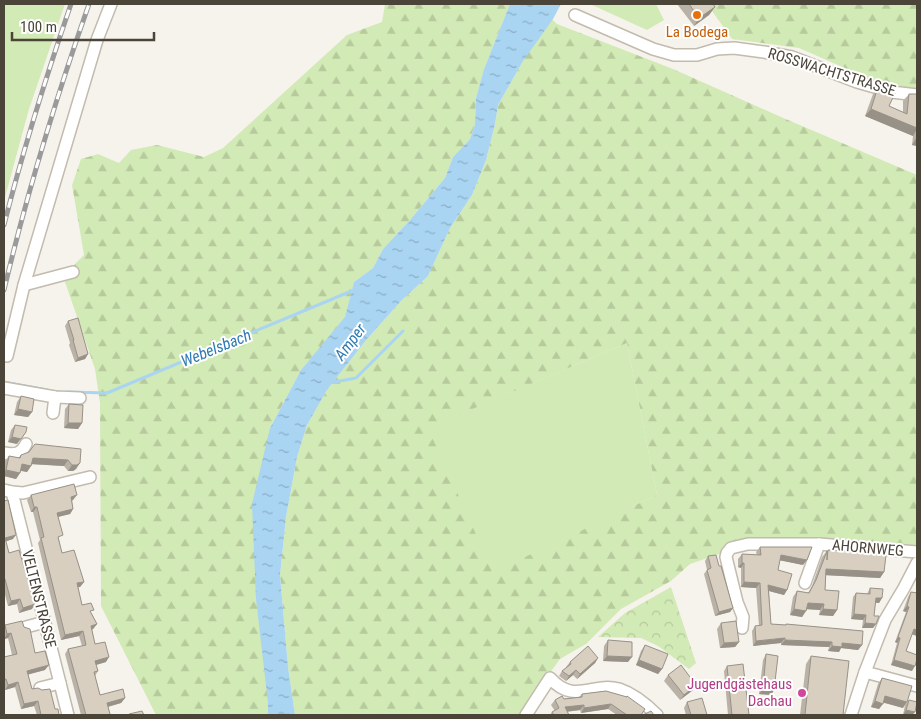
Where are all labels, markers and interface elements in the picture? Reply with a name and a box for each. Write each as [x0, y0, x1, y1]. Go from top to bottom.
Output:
marker: La Bodega [691, 9, 703, 21]
scale bar [12, 10, 155, 42]
text: 100 m [20, 18, 57, 36]
place label: La Bodega [666, 23, 728, 41]
street label: ROSSWACHTSTRASSE [766, 44, 898, 100]
water label: Amper [330, 319, 370, 365]
water label: Webelsbach [178, 325, 254, 371]
street label: AHORNWEG [831, 536, 905, 560]
street label: VELTENSTRASSE [18, 548, 60, 650]
place label: Jugendgästehaus Dachau [687, 675, 792, 710]
marker: Jugendgästehaus Dachau [796, 687, 808, 699]

